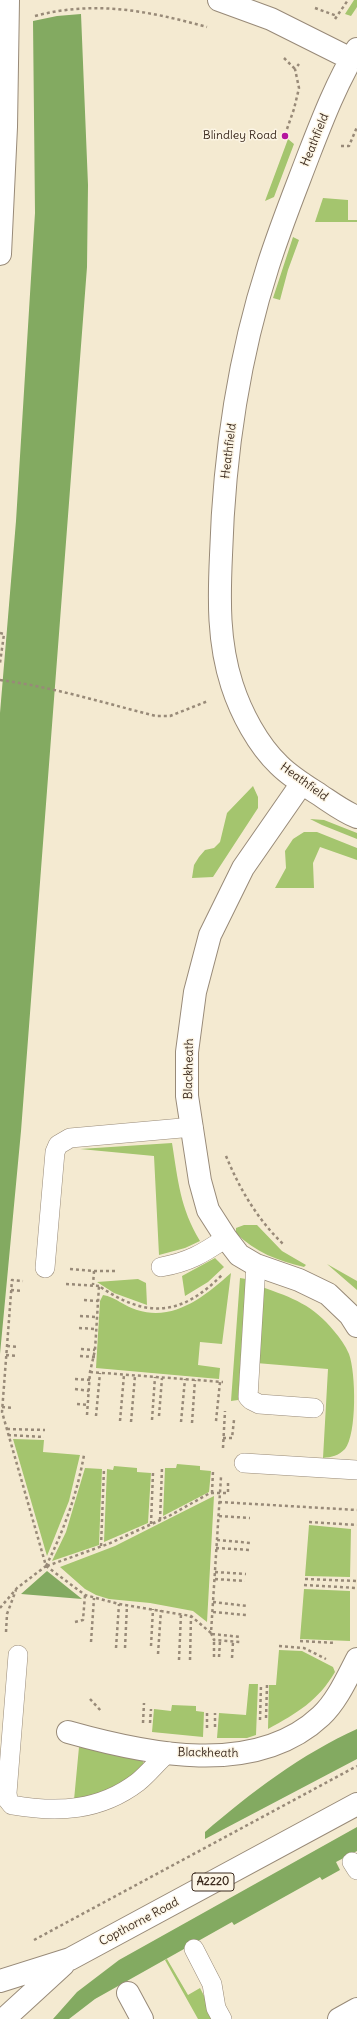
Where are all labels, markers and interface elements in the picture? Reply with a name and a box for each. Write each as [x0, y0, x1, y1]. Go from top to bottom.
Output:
street label: Heathfield [298, 112, 332, 168]
place label: Blindley Road [203, 129, 277, 143]
marker: Blindley Road [280, 131, 290, 141]
street label: Heathfield [218, 423, 240, 479]
street label: Heathfield [277, 760, 331, 804]
street label: Blackheath [181, 1038, 197, 1100]
street label: Blackheath [177, 1745, 239, 1761]
road number: A2220 [192, 1873, 234, 1891]
street label: Copthorne Road [97, 1895, 181, 1949]

